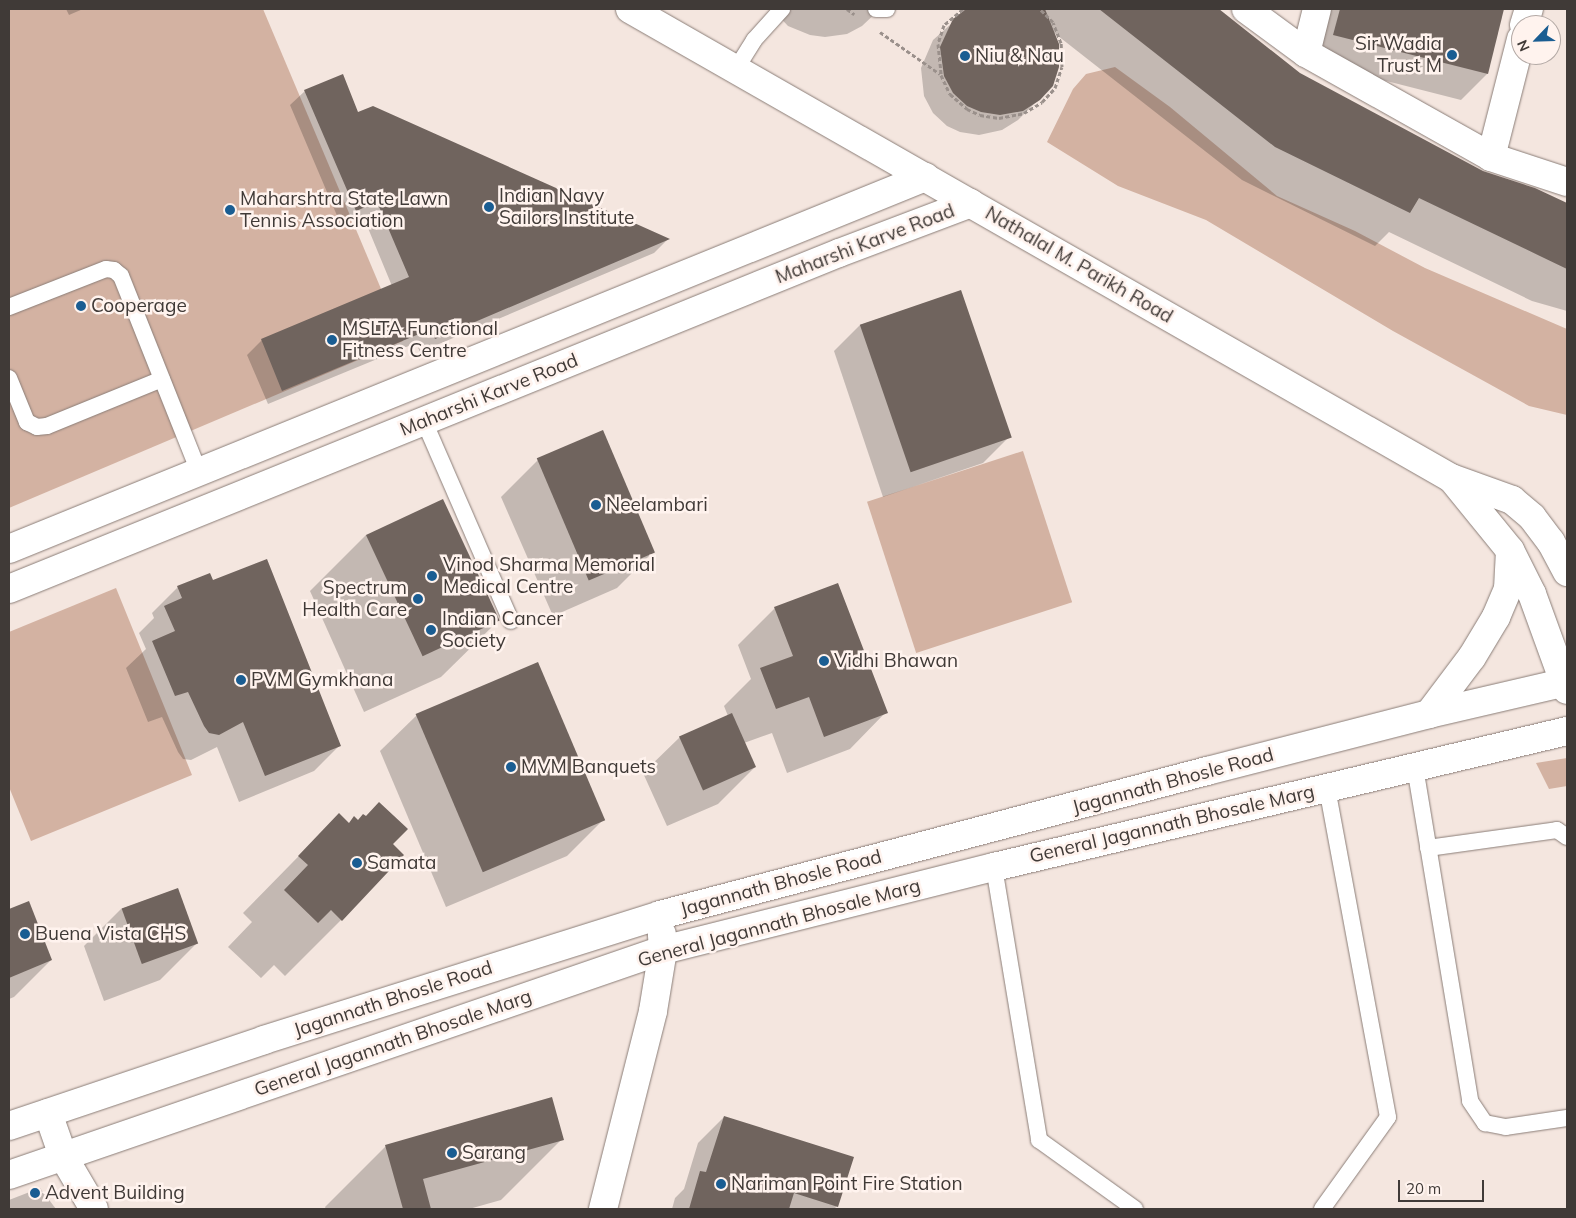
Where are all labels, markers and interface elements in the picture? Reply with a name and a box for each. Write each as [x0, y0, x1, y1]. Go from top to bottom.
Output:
north arrow [1511, 15, 1561, 65]
place label: Sir Wadia Trust M [1355, 33, 1442, 77]
text: N [1513, 37, 1534, 54]
place label: Niu & Nau [975, 45, 1064, 67]
marker: Sir Wadia Trust M [1446, 49, 1458, 61]
marker: Niu & Nau [959, 50, 971, 62]
place label: Indian Navy Sailors Institute [499, 185, 634, 229]
place label: Maharshtra State Lawn Tennis Association [240, 188, 448, 232]
street label: Maharshi Karve Road [772, 199, 958, 289]
marker: Indian Navy Sailors Institute [483, 201, 495, 213]
street label: Nathalal M. Parikh Road [981, 202, 1177, 328]
marker: Maharshtra State Lawn Tennis Association [224, 204, 236, 216]
place label: Cooperage [91, 295, 187, 317]
marker: Cooperage [75, 300, 87, 312]
place label: MSLTA Functional Fitness Centre [342, 318, 498, 362]
marker: MSLTA Functional Fitness Centre [326, 334, 338, 346]
street label: Maharshi Karve Road [397, 349, 581, 441]
place label: Neelambari [606, 494, 708, 516]
marker: Neelambari [590, 499, 602, 511]
place label: Vinod Sharma Memorial Medical Centre [443, 554, 655, 598]
marker: Vinod Sharma Memorial Medical Centre [425, 569, 439, 583]
place label: Spectrum Health Care [302, 577, 407, 621]
marker: Spectrum Health Care [411, 592, 425, 606]
place label: Indian Cancer Society [442, 608, 563, 652]
marker: Indian Cancer Society [424, 623, 438, 637]
place label: Vidhi Bhawan [834, 650, 958, 672]
marker: Vidhi Bhawan [818, 655, 830, 667]
place label: PVM Gymkhana [251, 669, 393, 691]
marker: PVM Gymkhana [235, 674, 247, 686]
street label: Jagannath Bhosle Road [1070, 743, 1276, 819]
place label: MVM Banquets [521, 756, 656, 778]
marker: MVM Banquets [505, 761, 517, 773]
street label: General Jagannath Bhosale Marg [1027, 780, 1317, 868]
street label: Jagannath Bhosle Road [678, 845, 884, 921]
place label: Samata [367, 852, 436, 874]
marker: Samata [351, 857, 363, 869]
street label: General Jagannath Bhosale Marg [635, 874, 923, 972]
place label: Buena Vista CHS [35, 923, 186, 945]
marker: Buena Vista CHS [19, 928, 31, 940]
street label: Jagannath Bhosle Road [291, 956, 495, 1042]
street label: General Jagannath Bhosale Marg [251, 985, 535, 1101]
place label: Sarang [462, 1142, 526, 1164]
marker: Sarang [446, 1147, 458, 1159]
scale bar [1401, 1170, 1487, 1202]
place label: Nariman Point Fire Station [731, 1173, 963, 1195]
marker: Nariman Point Fire Station [715, 1178, 727, 1190]
text: 20 m [1406, 1179, 1441, 1198]
place label: Advent Building [45, 1182, 185, 1204]
marker: Advent Building [29, 1187, 41, 1199]

